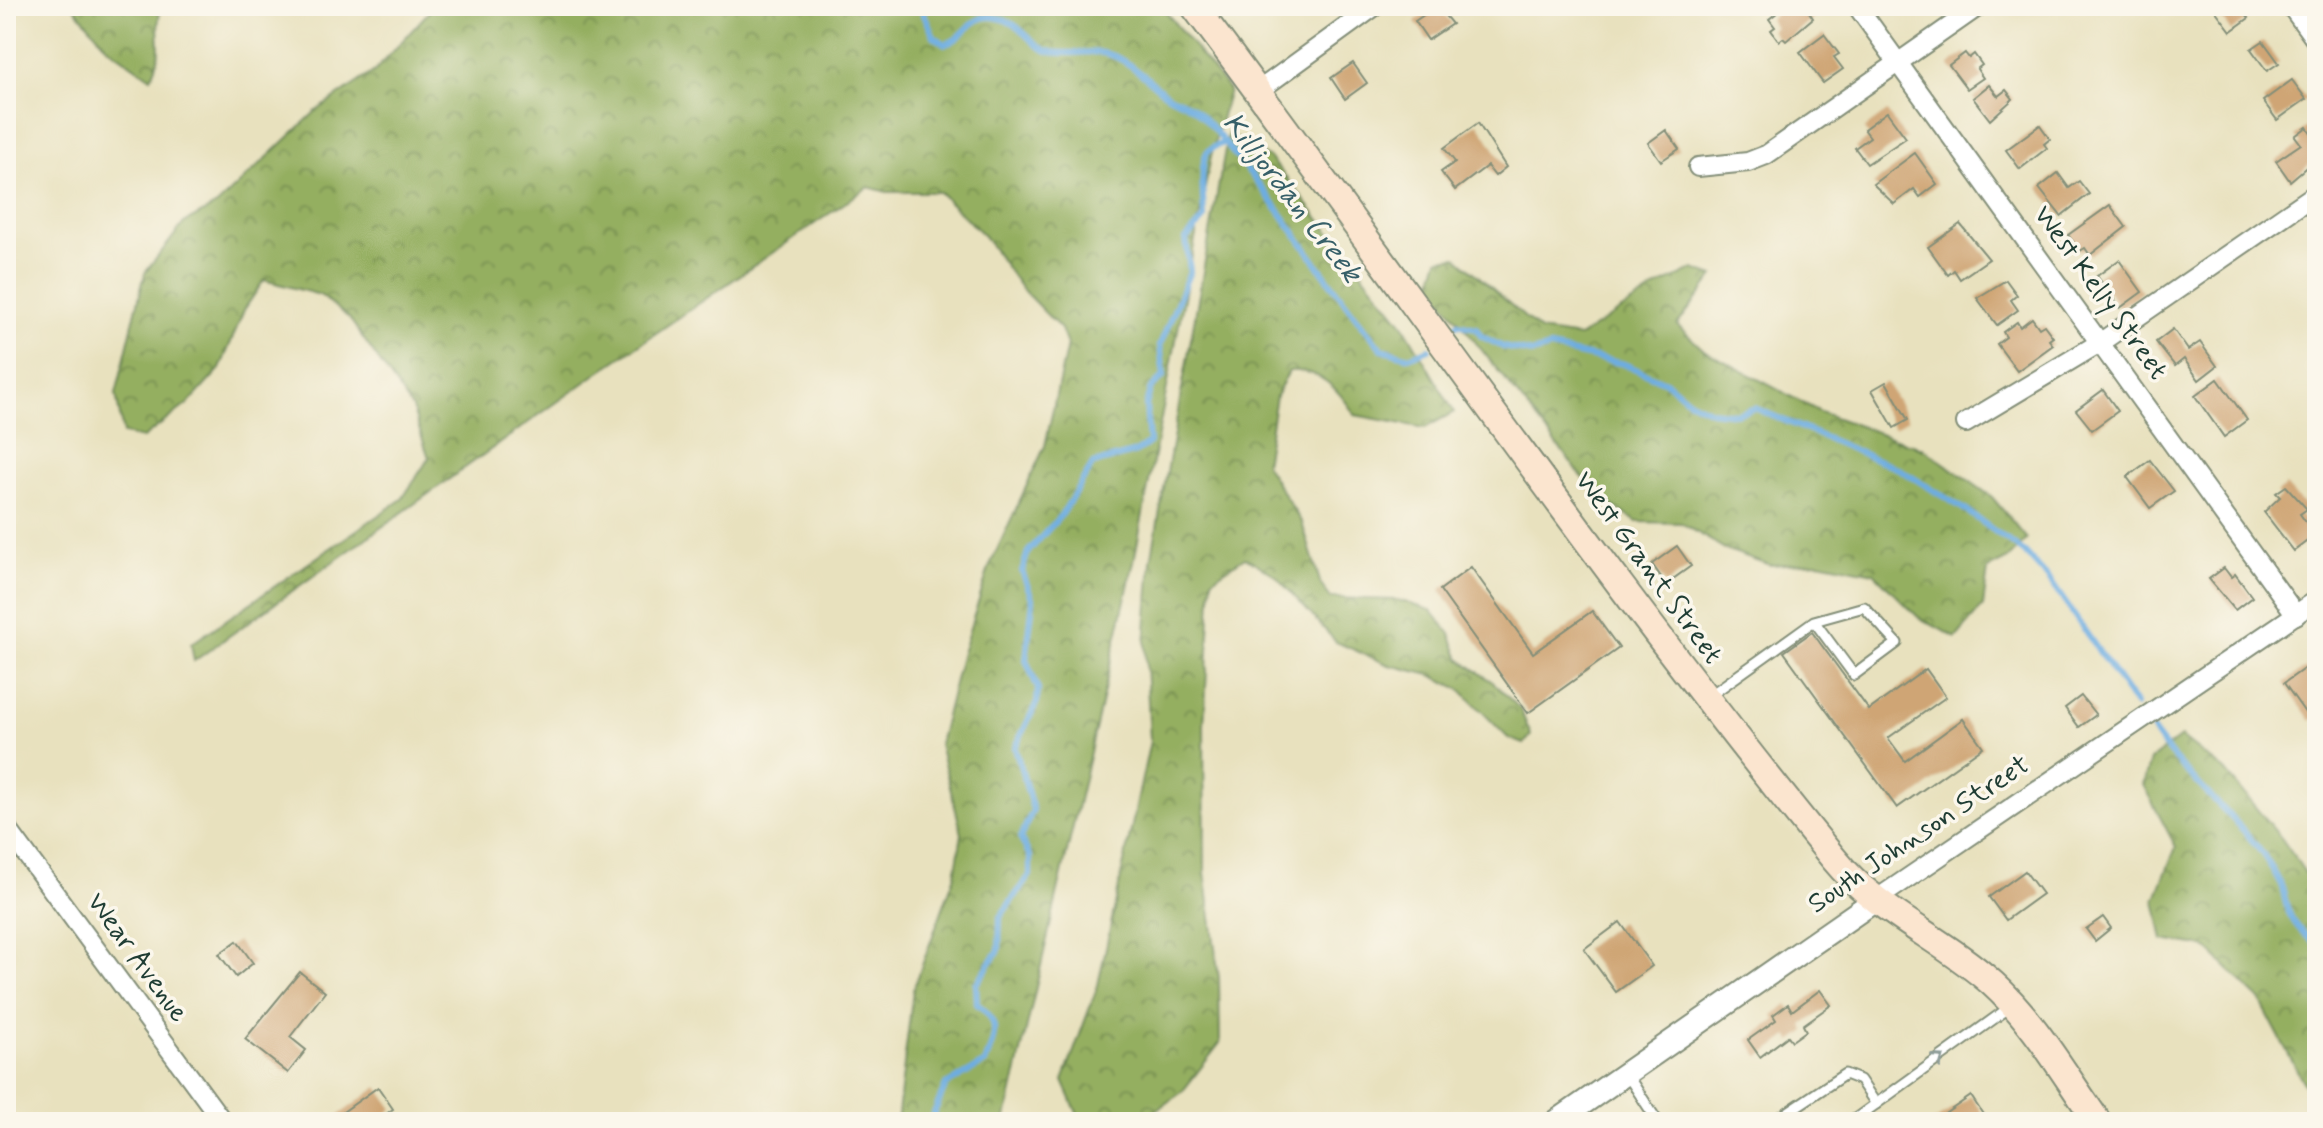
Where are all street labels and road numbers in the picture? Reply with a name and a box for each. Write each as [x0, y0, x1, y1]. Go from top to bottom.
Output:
street label: West Kelly Street [2024, 198, 2176, 388]
street label: West Grant Street [1565, 464, 1731, 672]
street label: South Johnson Street [1801, 747, 2037, 923]
street label: Wear Avenue [77, 886, 197, 1030]

